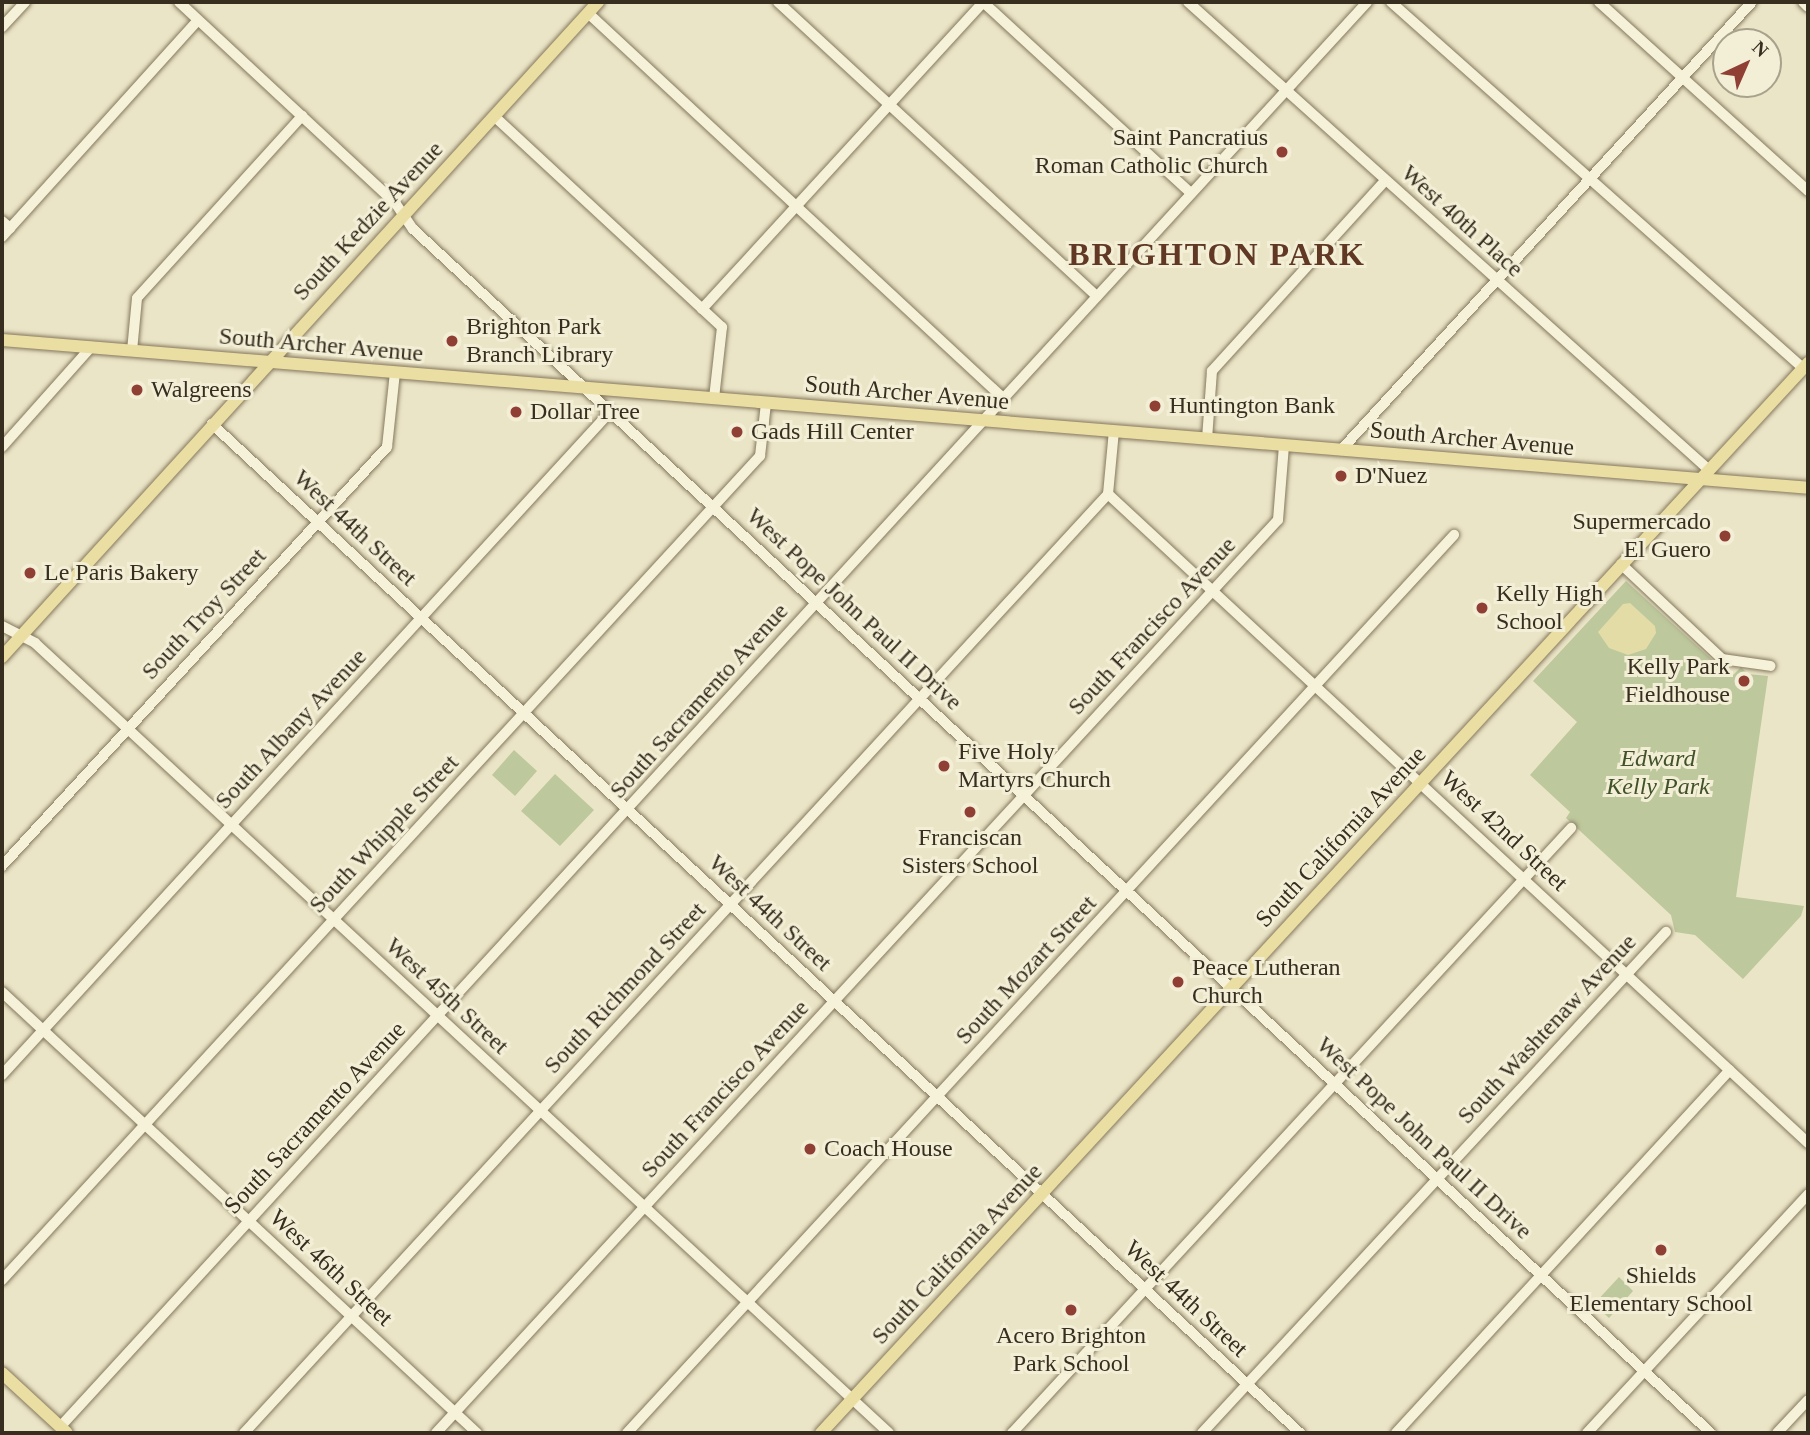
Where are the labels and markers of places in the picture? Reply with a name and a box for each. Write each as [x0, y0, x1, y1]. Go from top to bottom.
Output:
place label: Saint Pancratius Roman Catholic Church [1035, 124, 1268, 180]
marker: Saint Pancratius Roman Catholic Church [1274, 144, 1290, 160]
place label: Brighton Park Branch Library [466, 313, 613, 369]
marker: Brighton Park Branch Library [444, 333, 460, 349]
place label: Walgreens [151, 376, 252, 404]
marker: Walgreens [129, 382, 145, 398]
place label: Huntington Bank [1169, 392, 1335, 420]
place label: Dollar Tree [530, 398, 640, 426]
marker: Huntington Bank [1147, 398, 1163, 414]
marker: Dollar Tree [508, 404, 524, 420]
place label: Gads Hill Center [751, 418, 914, 446]
marker: Gads Hill Center [729, 424, 745, 440]
place label: D'Nuez [1355, 462, 1427, 490]
marker: D'Nuez [1333, 468, 1349, 484]
place label: Supermercado El Guero [1572, 508, 1711, 564]
marker: Supermercado El Guero [1717, 528, 1733, 544]
place label: Le Paris Bakery [44, 559, 199, 587]
marker: Le Paris Bakery [22, 565, 38, 581]
place label: Kelly High School [1496, 580, 1603, 636]
marker: Kelly High School [1474, 600, 1490, 616]
place label: Kelly Park Fieldhouse [1625, 653, 1730, 709]
marker: Kelly Park Fieldhouse [1736, 673, 1752, 689]
place label: Five Holy Martyrs Church [958, 738, 1111, 794]
marker: Five Holy Martyrs Church [936, 758, 952, 774]
marker: Franciscan Sisters School [962, 804, 978, 820]
place label: Franciscan Sisters School [902, 824, 1038, 880]
place label: Peace Lutheran Church [1192, 954, 1341, 1010]
marker: Peace Lutheran Church [1170, 974, 1186, 990]
place label: Coach House [824, 1135, 953, 1163]
marker: Coach House [802, 1141, 818, 1157]
marker: Shields Elementary School [1653, 1242, 1669, 1258]
place label: Shields Elementary School [1569, 1262, 1753, 1318]
marker: Acero Brighton Park School [1063, 1302, 1079, 1318]
place label: Acero Brighton Park School [996, 1322, 1146, 1378]

